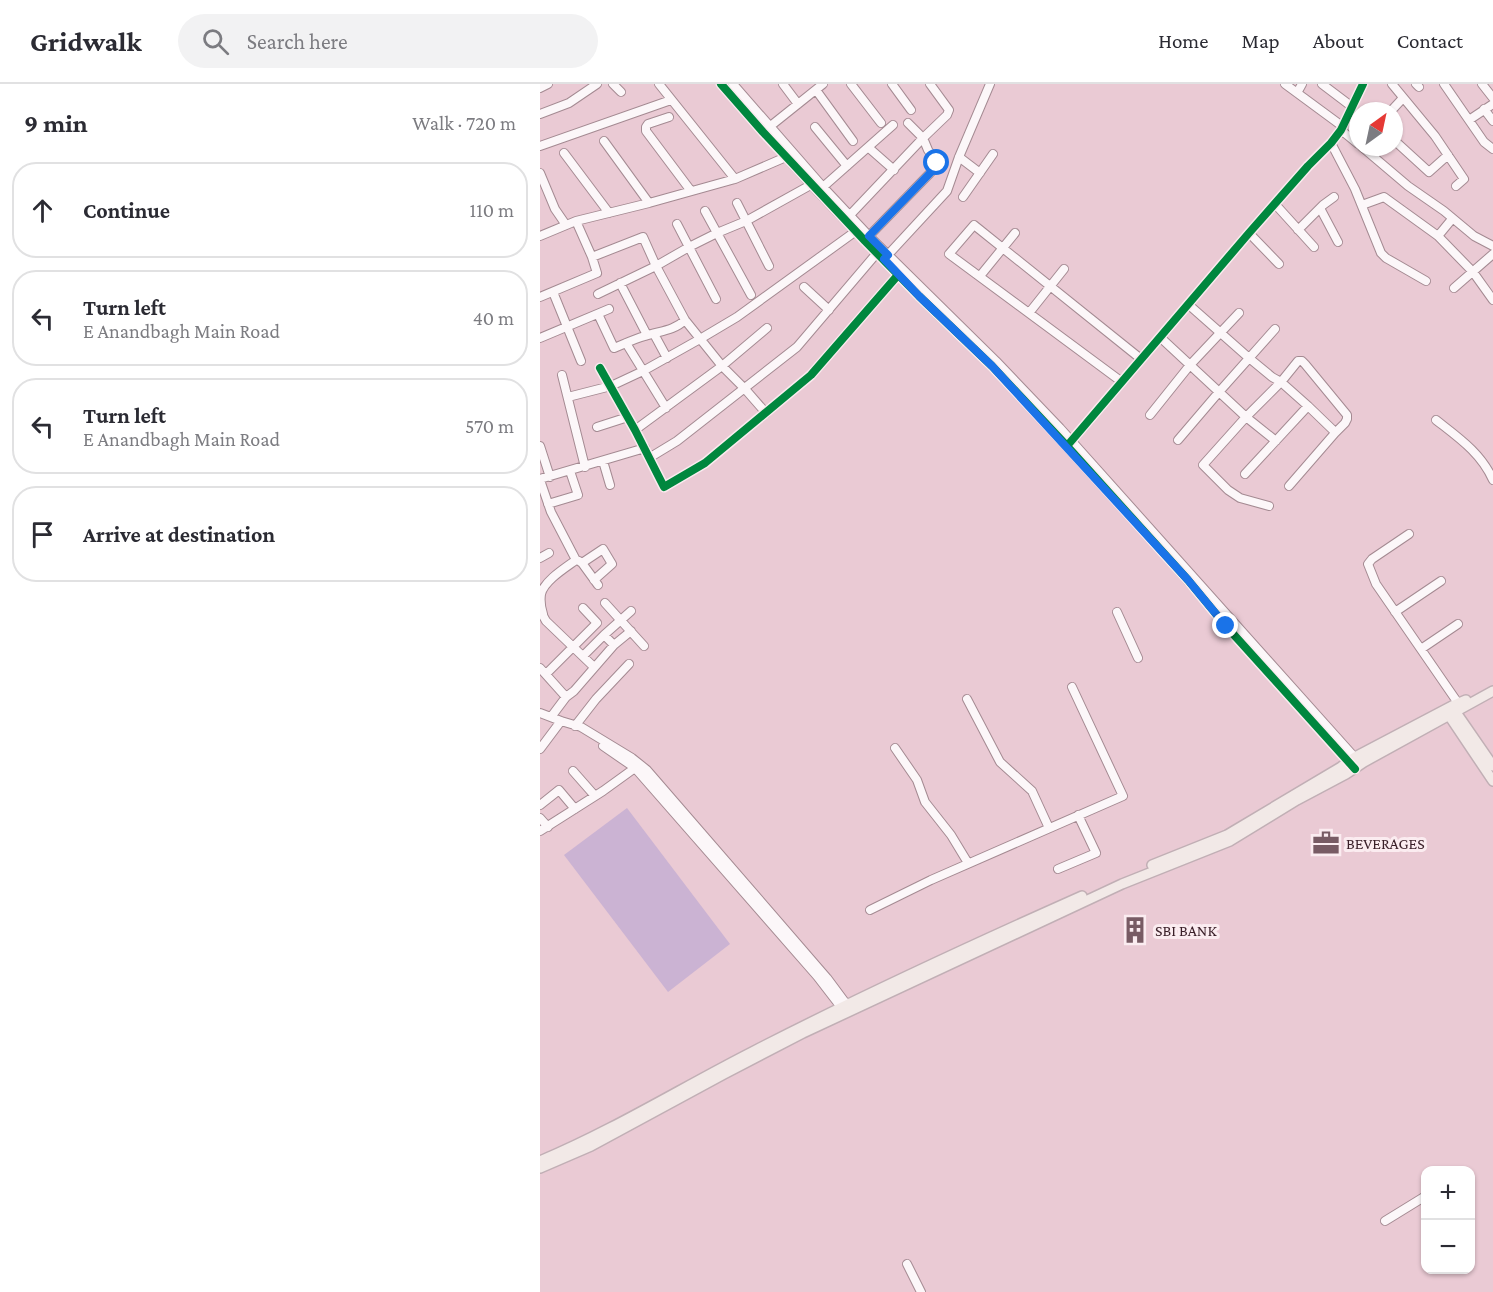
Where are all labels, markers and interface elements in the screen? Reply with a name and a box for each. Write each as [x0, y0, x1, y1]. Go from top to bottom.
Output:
search box [178, 14, 598, 68]
icon: search [199, 25, 232, 58]
text: Gridwalk [30, 26, 142, 57]
text: Search here [247, 29, 348, 54]
text: Home [1158, 29, 1208, 53]
text: Map [1241, 29, 1280, 53]
text: About [1313, 29, 1364, 53]
text: Contact [1397, 29, 1463, 53]
north arrow [1349, 102, 1403, 156]
text: 9 min [24, 109, 88, 138]
text: Walk · 720 m [412, 112, 516, 134]
route start [923, 149, 949, 175]
icon: ahead [26, 194, 59, 227]
text: Continue [83, 198, 170, 223]
text: 110 m [470, 199, 514, 221]
text: Turn left [83, 295, 166, 320]
icon: left [26, 302, 59, 335]
text: 40 m [473, 307, 514, 329]
text: E Anandbagh Main Road [83, 320, 280, 342]
text: Turn left [83, 403, 166, 428]
icon: left [26, 410, 59, 443]
text: 570 m [465, 415, 514, 437]
text: E Anandbagh Main Road [83, 428, 280, 450]
icon: arrive [26, 518, 59, 551]
text: Arrive at destination [83, 522, 275, 547]
route end [1212, 612, 1238, 638]
office icon: BEVERAGES [1311, 828, 1341, 858]
place label: BEVERAGES [1346, 835, 1425, 852]
building icon: SBI BANK [1120, 915, 1150, 945]
place label: SBI BANK [1155, 922, 1217, 939]
map controls [1421, 1166, 1475, 1274]
button: + [1421, 1166, 1475, 1220]
button: − [1421, 1220, 1475, 1274]

